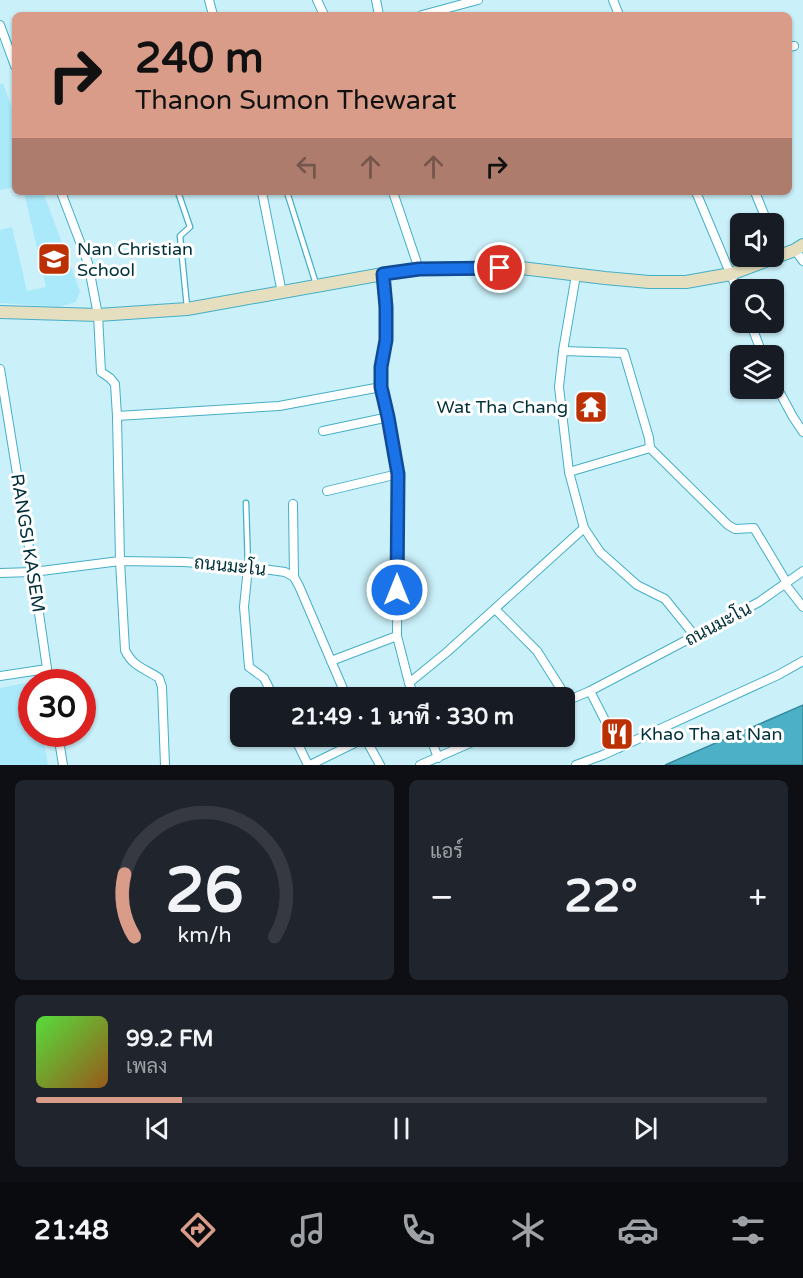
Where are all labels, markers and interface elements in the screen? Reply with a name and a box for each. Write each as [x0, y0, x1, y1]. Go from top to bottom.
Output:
text: 240 m [135, 33, 264, 84]
icon: right [36, 36, 114, 114]
text: Thanon Sumon Thewarat [135, 84, 457, 117]
icon: left [291, 150, 324, 183]
icon: ahead [354, 150, 387, 183]
icon: ahead [417, 150, 450, 183]
icon: right [480, 150, 513, 183]
map controls [730, 213, 784, 399]
button: sound [730, 213, 784, 267]
place label: Nan Christian School [77, 238, 193, 281]
school or university icon: Nan Christian School [36, 241, 72, 277]
pin [474, 242, 525, 293]
icon: arrive [483, 251, 516, 284]
button: search [730, 279, 784, 333]
button: layers [730, 345, 784, 399]
temple icon: Wat Tha Chang [573, 389, 609, 425]
place label: Wat Tha Chang [437, 396, 568, 418]
street label: RANGSI KASEM [6, 472, 50, 614]
street label: ถนนมะโน [193, 549, 267, 581]
position arrow [365, 558, 429, 622]
street label: ถนนมะโน [680, 596, 755, 651]
speed limit sign: 30 [18, 669, 96, 747]
text: 21:49 · 1 นาที · 330 m [291, 704, 514, 730]
restaurant icon: Khao Tha at Nan [599, 716, 635, 752]
place label: Khao Tha at Nan [640, 723, 782, 745]
text: แอร์ [430, 840, 463, 864]
text: 26 [165, 854, 244, 929]
text: 22° [564, 870, 638, 924]
text: − [430, 878, 454, 917]
text: + [748, 878, 767, 917]
text: km/h [178, 922, 231, 948]
text: 99.2 FM [126, 1026, 214, 1052]
text: เพลง [126, 1055, 167, 1079]
icon: previous [141, 1112, 174, 1145]
icon: pause [385, 1112, 418, 1145]
icon: next [629, 1112, 662, 1145]
icon: directions [177, 1209, 219, 1251]
icon: music [287, 1209, 329, 1251]
icon: phone [397, 1209, 439, 1251]
icon: climate [507, 1209, 549, 1251]
icon: car [617, 1209, 659, 1251]
icon: filters [727, 1209, 769, 1251]
text: 21:48 [34, 1214, 109, 1247]

